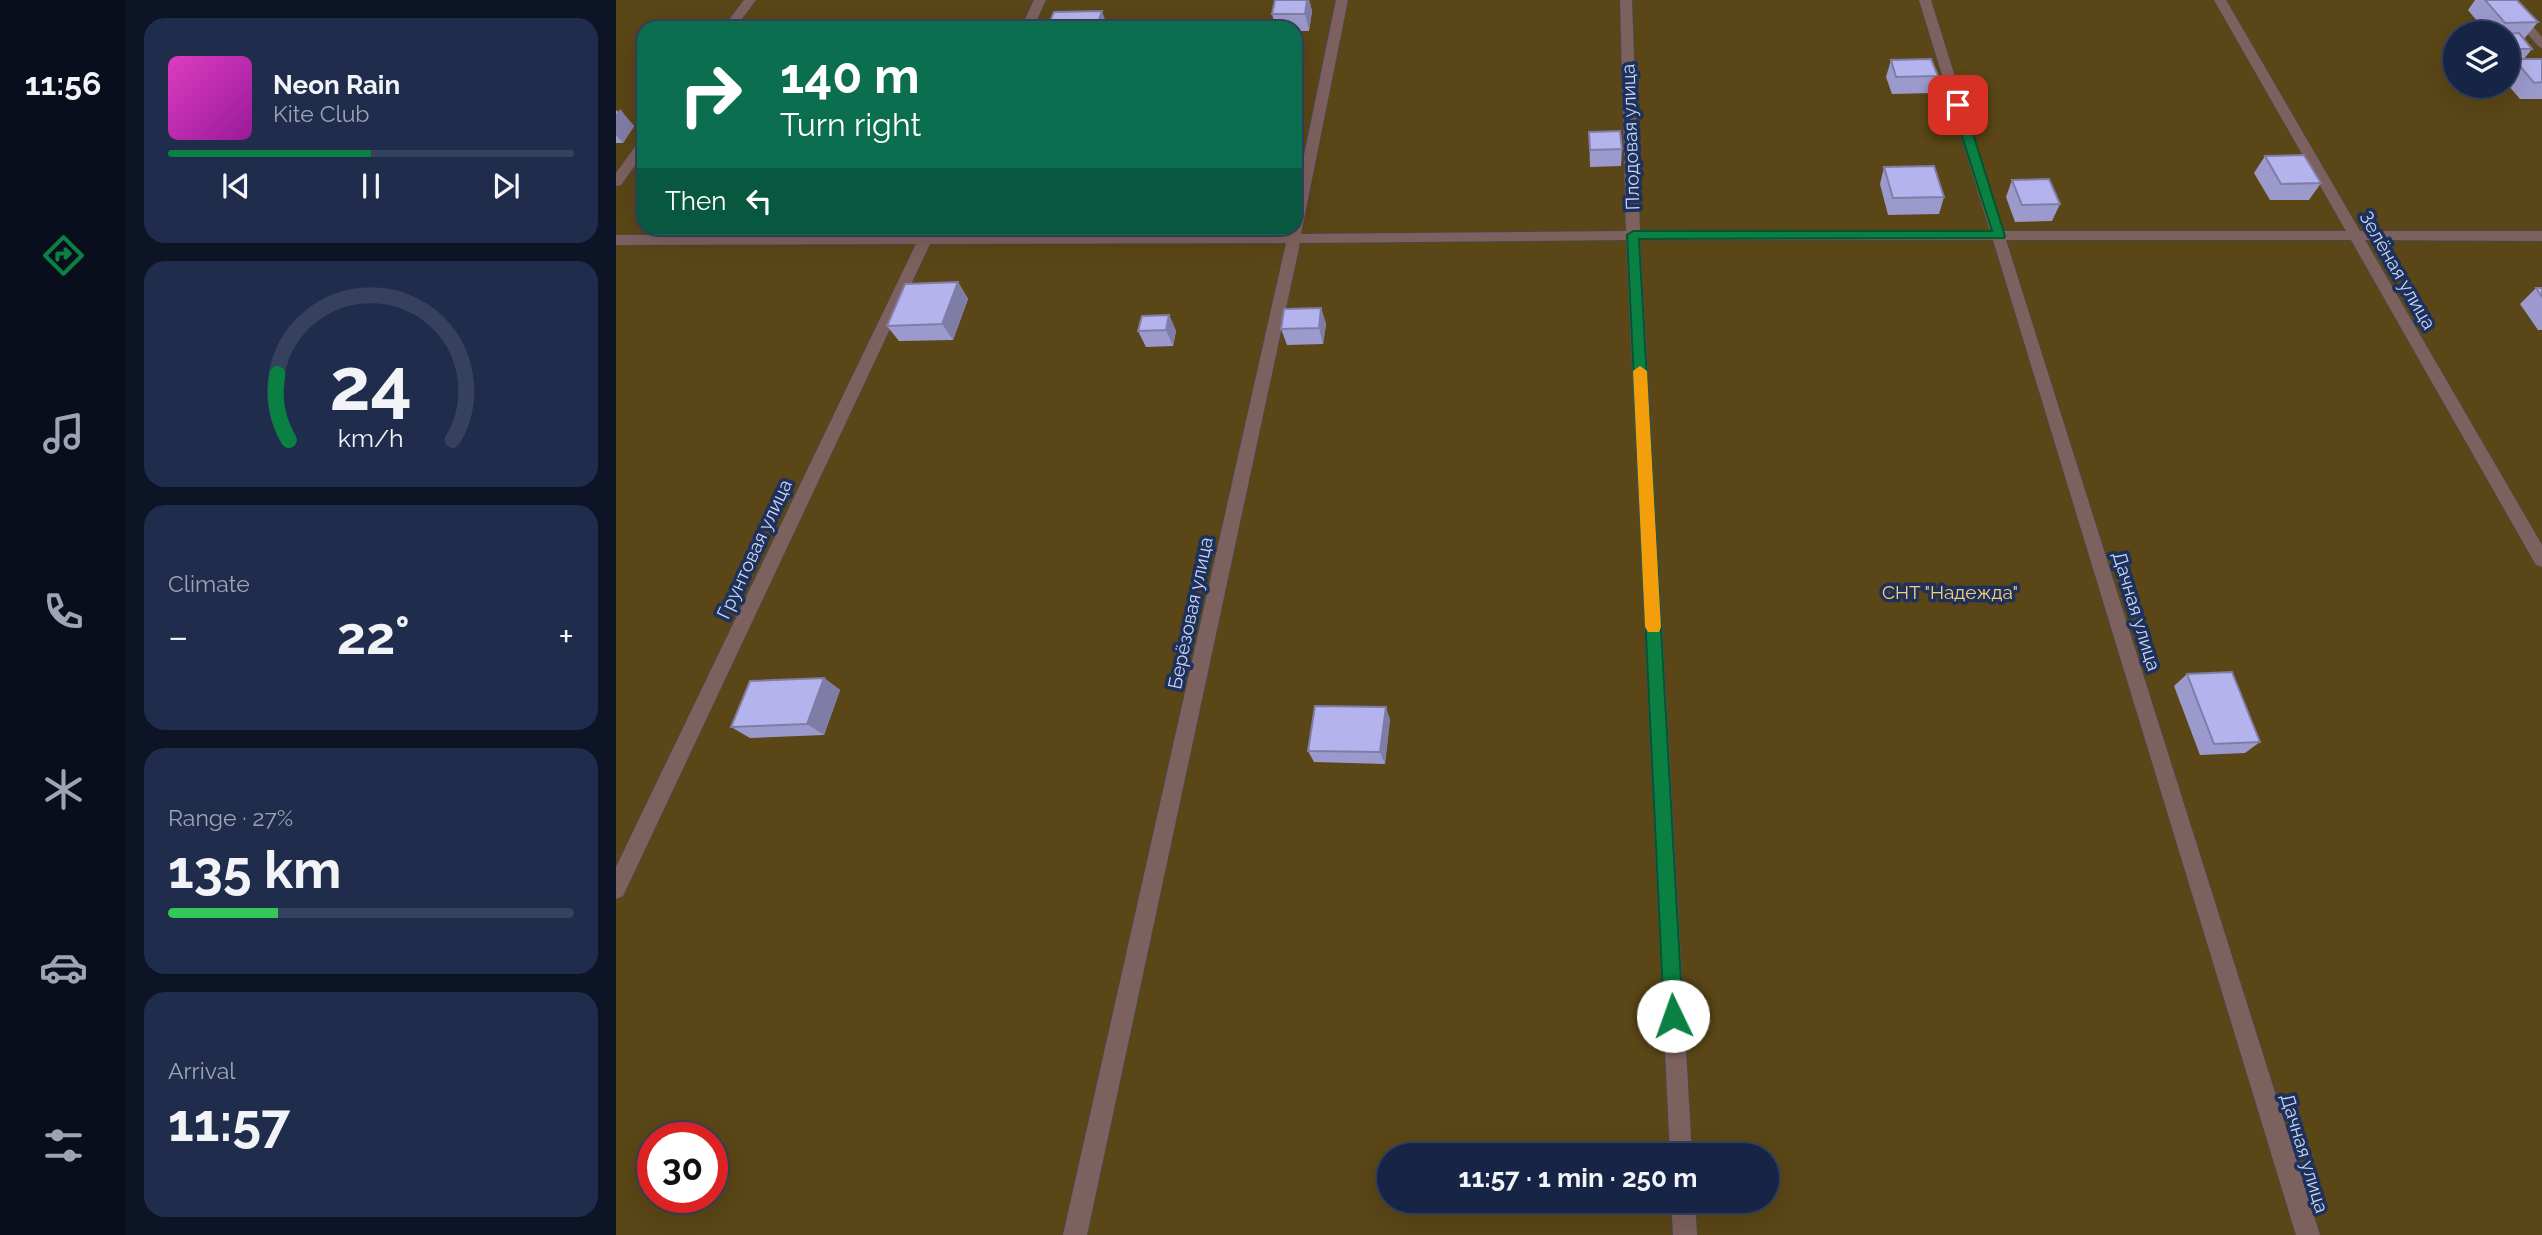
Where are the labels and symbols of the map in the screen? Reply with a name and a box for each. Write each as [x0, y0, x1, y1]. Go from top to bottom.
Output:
street label: Плодовая улица [1616, 63, 1644, 211]
pin [1928, 75, 1988, 135]
street label: Зелёная улица [2355, 207, 2441, 333]
street label: Грунтовая улица [712, 476, 796, 622]
street label: Берёзовая улица [1163, 535, 1217, 691]
street label: Дачная улица [2108, 549, 2166, 673]
park label: СНТ "Надежда" [1882, 581, 2018, 603]
position arrow [1636, 979, 1710, 1053]
street label: Дачная улица [2276, 1091, 2334, 1215]
speed limit sign: 30 [637, 1122, 728, 1213]

